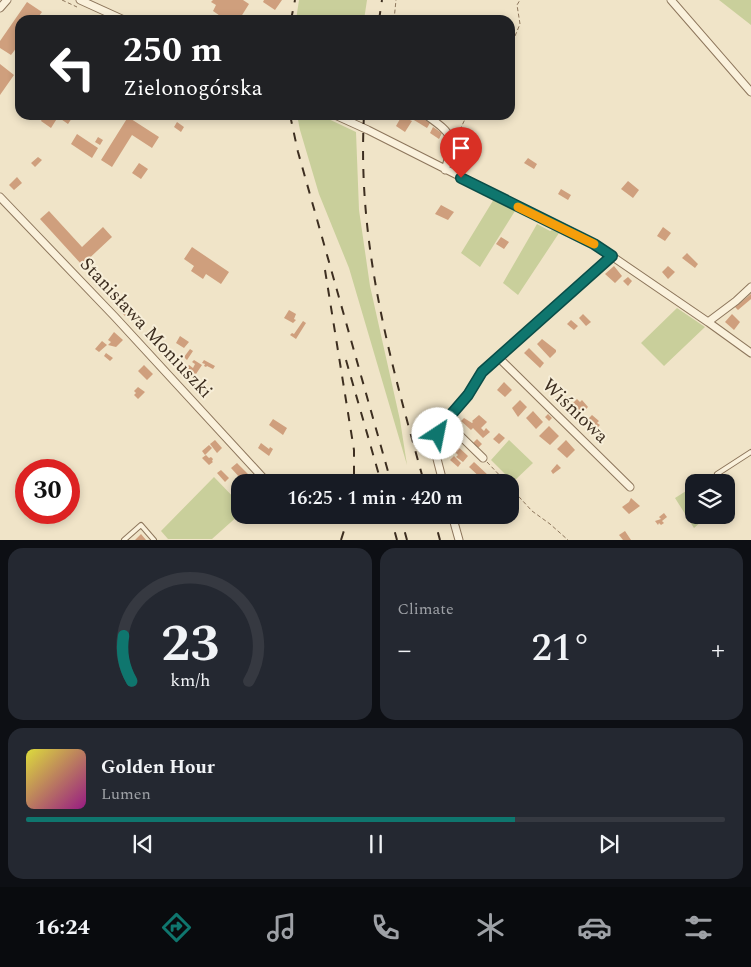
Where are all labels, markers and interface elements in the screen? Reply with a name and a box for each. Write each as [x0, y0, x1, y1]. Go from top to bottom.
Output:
text: 250 m [123, 24, 222, 77]
icon: left [40, 35, 105, 100]
text: Zielonogórska [123, 72, 262, 105]
pin [440, 127, 482, 178]
icon: arrive [447, 134, 475, 162]
street label: Stanisława Moniuszki [73, 251, 219, 405]
street label: Wiśniowa [535, 372, 616, 451]
position arrow [411, 407, 463, 459]
speed limit sign: 30 [15, 459, 80, 524]
map controls [685, 474, 735, 524]
button: layers [685, 474, 735, 524]
text: 16:25 · 1 min · 420 m [287, 484, 463, 513]
text: Climate [398, 597, 454, 621]
text: 23 [161, 605, 219, 684]
text: 21° [531, 620, 591, 678]
text: − [398, 629, 412, 672]
text: + [711, 629, 725, 672]
text: km/h [170, 667, 210, 694]
text: Golden Hour [101, 753, 215, 782]
text: Lumen [101, 782, 151, 806]
icon: previous [129, 830, 157, 858]
icon: pause [362, 830, 390, 858]
icon: next [595, 830, 623, 858]
icon: directions [159, 910, 194, 945]
icon: music [264, 910, 299, 945]
icon: phone [368, 910, 403, 945]
icon: climate [473, 910, 508, 945]
icon: car [577, 910, 612, 945]
icon: filters [681, 910, 716, 945]
text: 16:24 [35, 911, 90, 944]

